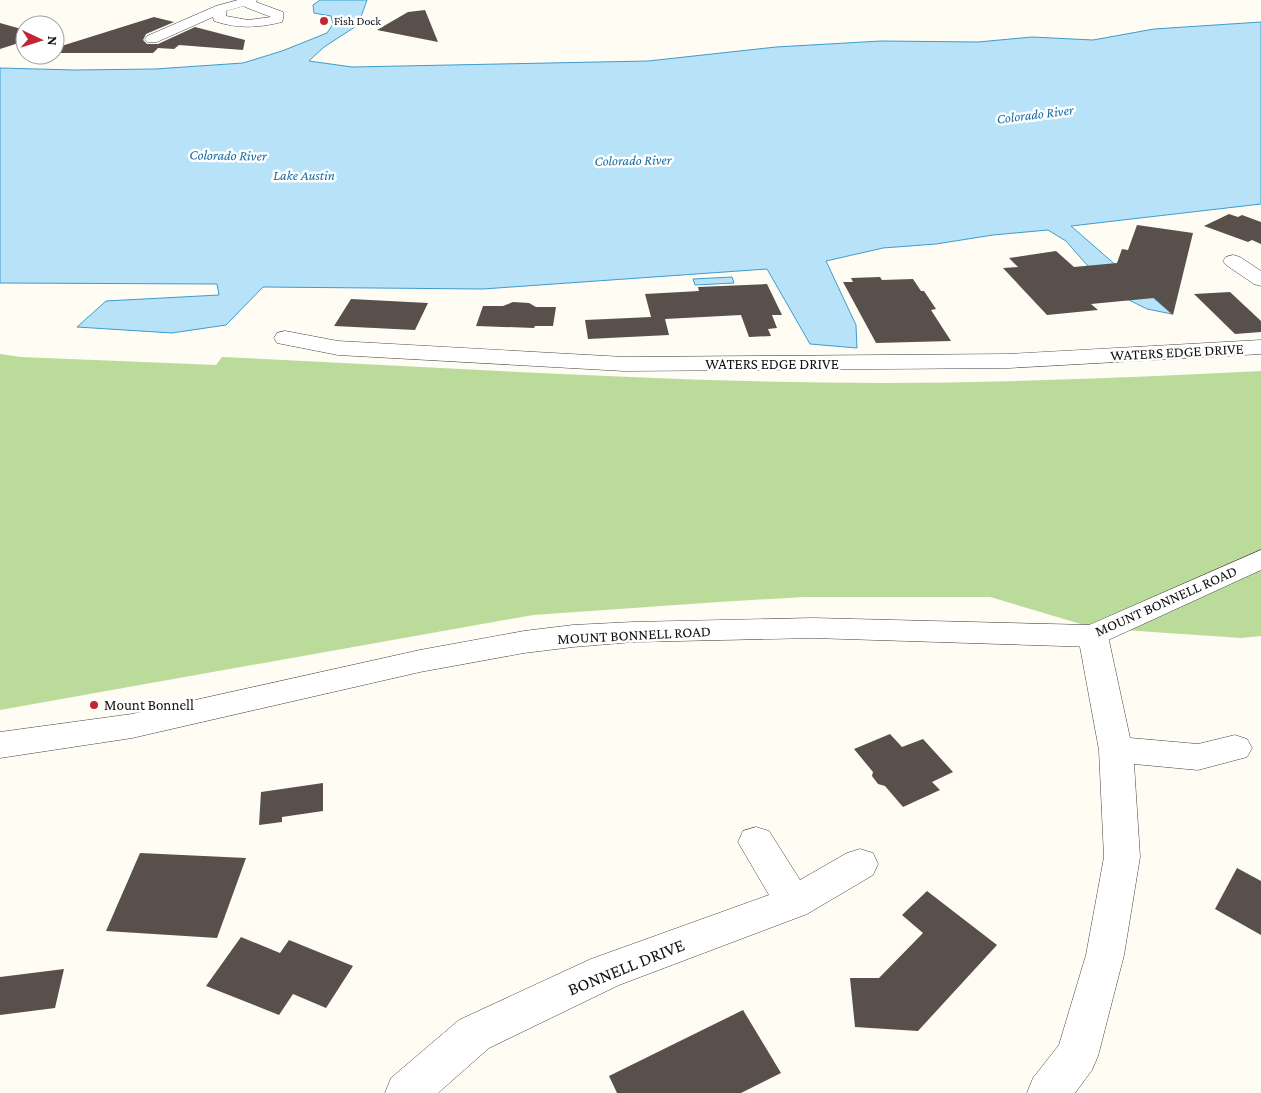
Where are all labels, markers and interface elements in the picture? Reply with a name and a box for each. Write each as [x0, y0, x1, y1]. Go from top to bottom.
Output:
place label: Fish Dock [334, 14, 381, 28]
north arrow [15, 15, 65, 65]
marker: Fish Dock [318, 15, 330, 27]
text: N [45, 36, 61, 47]
water label: Colorado River [996, 101, 1075, 127]
water label: Colorado River [189, 146, 268, 164]
water label: Colorado River [594, 151, 673, 169]
water label: Lake Austin [273, 167, 335, 183]
street label: WATERS EDGE DRIVE [1110, 341, 1244, 363]
street label: WATERS EDGE DRIVE [705, 356, 839, 372]
street label: MOUNT BONNELL ROAD [1093, 562, 1239, 640]
street label: MOUNT BONNELL ROAD [557, 623, 711, 647]
place label: Mount Bonnell [104, 697, 194, 713]
marker: Mount Bonnell [88, 699, 100, 711]
street label: BONNELL DRIVE [565, 934, 688, 1000]

